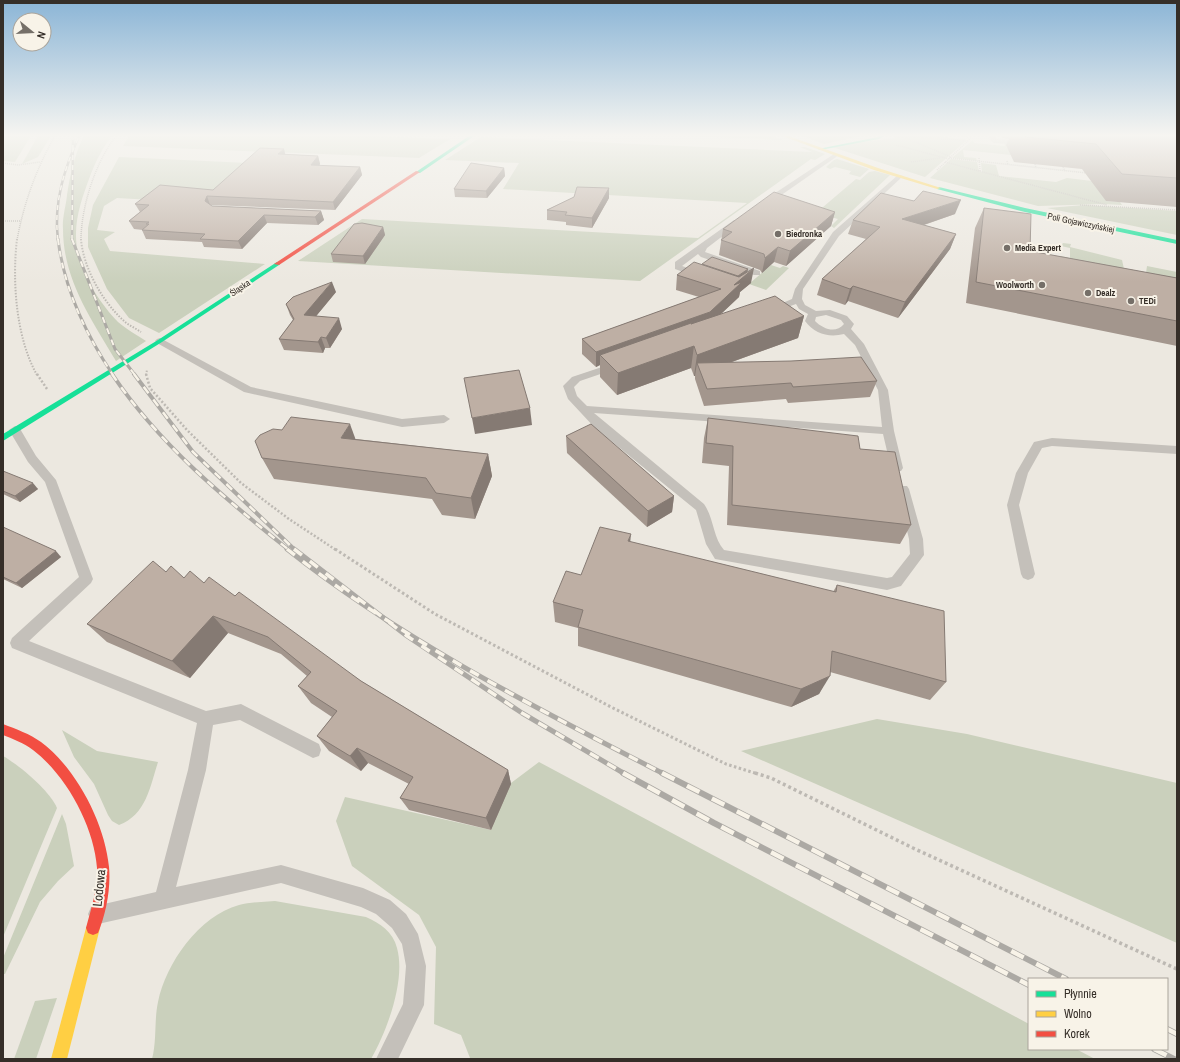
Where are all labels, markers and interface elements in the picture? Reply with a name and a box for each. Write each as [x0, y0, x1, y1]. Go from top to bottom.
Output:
north arrow [12, 12, 52, 52]
text: N [34, 30, 49, 40]
street label: Poli Gojawiczyńskiej [1046, 210, 1116, 236]
place label: Biedronka [786, 228, 823, 240]
marker: Biedronka [773, 229, 783, 239]
place label: Media Expert [1015, 242, 1061, 254]
marker: Media Expert [1002, 243, 1012, 253]
street label: Śląska [227, 277, 253, 299]
place label: Woolworth [996, 279, 1034, 291]
marker: Woolworth [1037, 280, 1047, 290]
place label: Dealz [1096, 287, 1116, 299]
marker: Dealz [1083, 288, 1093, 298]
place label: TEDi [1139, 295, 1156, 307]
marker: TEDi [1126, 296, 1136, 306]
street label: Lodowa [89, 868, 109, 907]
legend [1028, 978, 1168, 1050]
text: Płynnie [1064, 986, 1097, 1002]
text: Wolno [1064, 1006, 1092, 1022]
text: Korek [1064, 1026, 1090, 1042]

